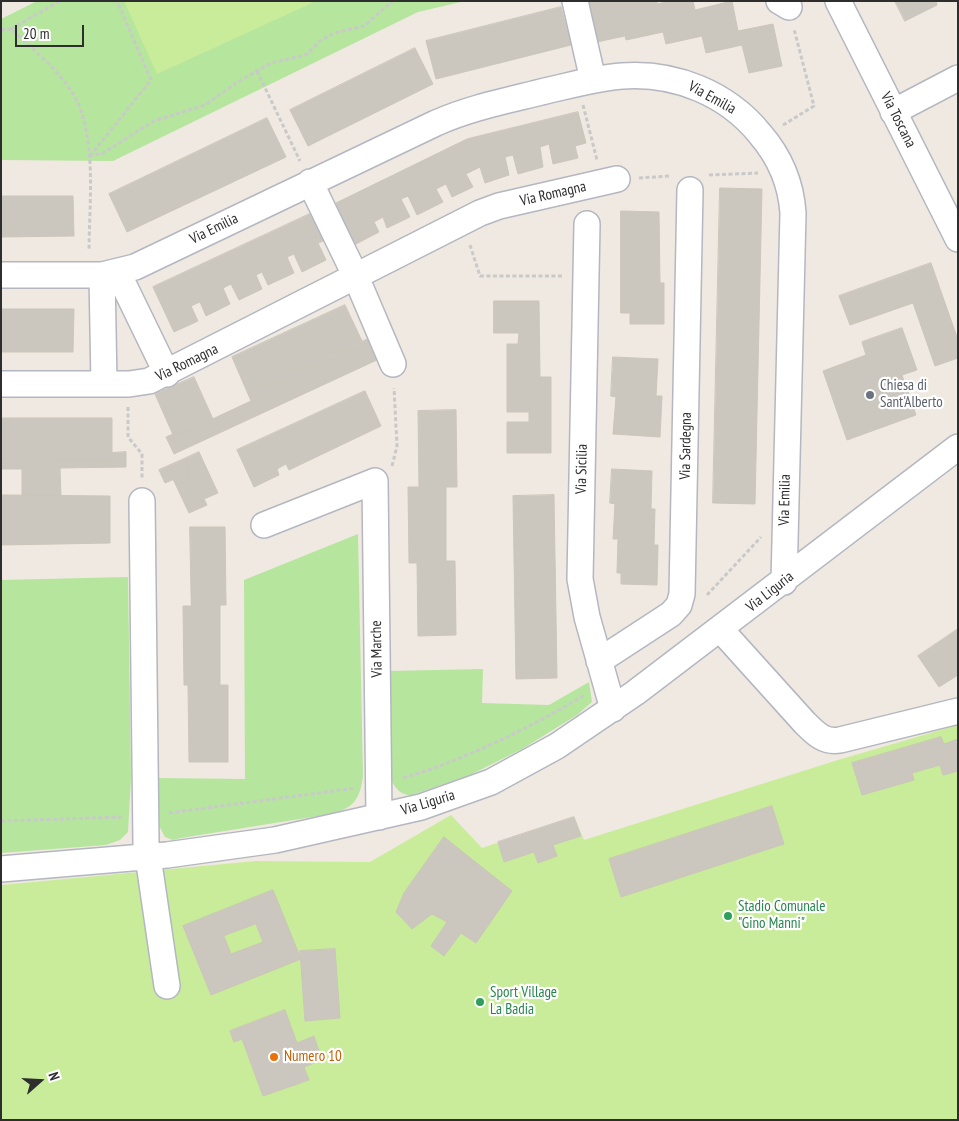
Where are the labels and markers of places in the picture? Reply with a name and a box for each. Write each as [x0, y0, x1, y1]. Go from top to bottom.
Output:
place label: Chiesa di Sant'Alberto [880, 377, 943, 412]
marker: Chiesa di Sant'Alberto [864, 389, 876, 401]
place label: Stadio Comunale "Gino Manni" [738, 898, 825, 933]
marker: Stadio Comunale "Gino Manni" [722, 910, 734, 922]
place label: Sport Village La Badia [490, 984, 557, 1019]
marker: Sport Village La Badia [474, 996, 486, 1008]
place label: Numero 10 [284, 1048, 342, 1066]
marker: Numero 10 [268, 1051, 280, 1063]

